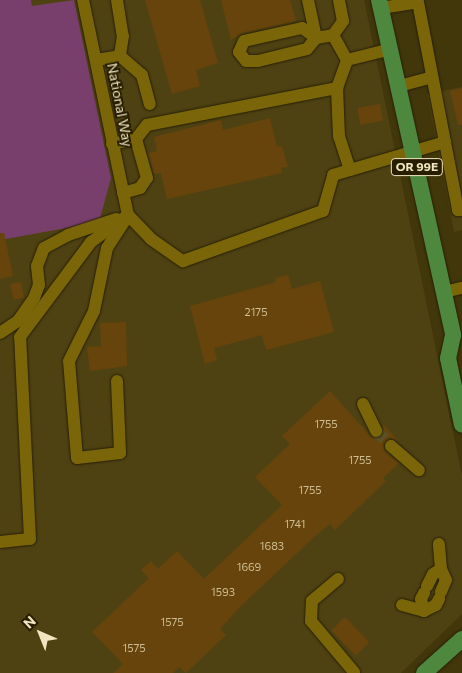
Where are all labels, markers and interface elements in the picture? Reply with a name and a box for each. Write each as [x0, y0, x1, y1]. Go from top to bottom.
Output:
street label: National Way [104, 62, 136, 148]
road number: OR 99E [391, 158, 443, 176]
house number: 2175 [245, 305, 267, 319]
house number: 1755 [314, 417, 338, 431]
house number: 1755 [348, 453, 372, 467]
house number: 1755 [298, 483, 322, 497]
house number: 1741 [285, 517, 305, 531]
house number: 1683 [260, 539, 284, 553]
house number: 1669 [237, 560, 261, 574]
house number: 1593 [211, 585, 235, 599]
north arrow [15, 608, 65, 658]
text: N [20, 612, 39, 632]
house number: 1575 [160, 615, 184, 629]
house number: 1575 [122, 641, 146, 655]

